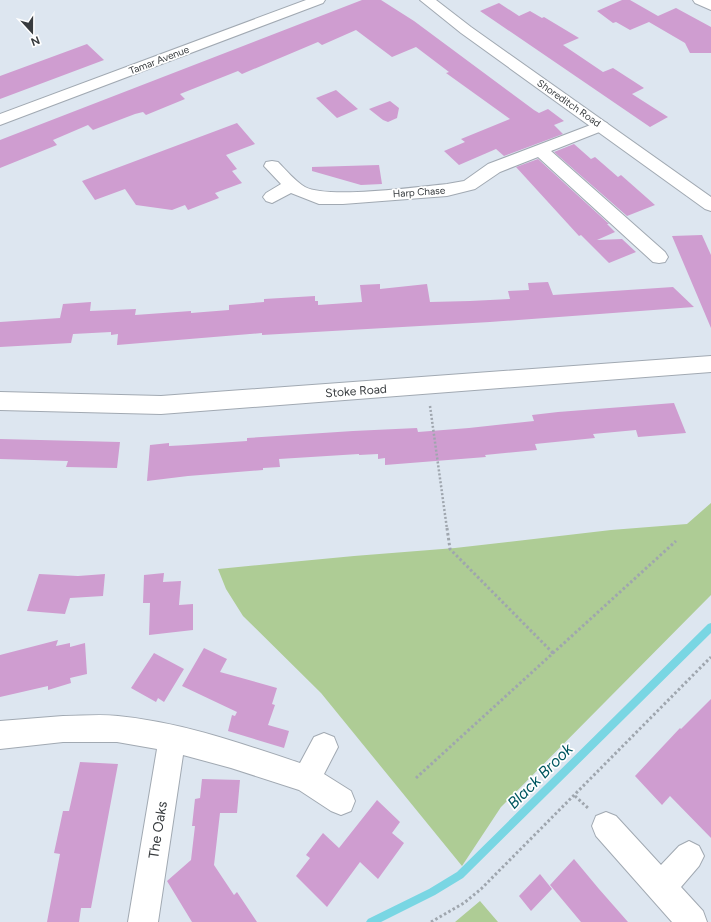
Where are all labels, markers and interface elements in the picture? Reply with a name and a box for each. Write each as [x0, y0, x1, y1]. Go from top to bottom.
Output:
north arrow [12, 12, 52, 52]
text: N [29, 33, 42, 48]
street label: Tamar Avenue [127, 42, 191, 77]
street label: Shoreditch Road [535, 76, 603, 130]
street label: Harp Chase [392, 184, 446, 200]
street label: Stoke Road [325, 382, 387, 400]
water label: Black Brook [503, 738, 578, 813]
street label: The Oaks [145, 800, 171, 860]

